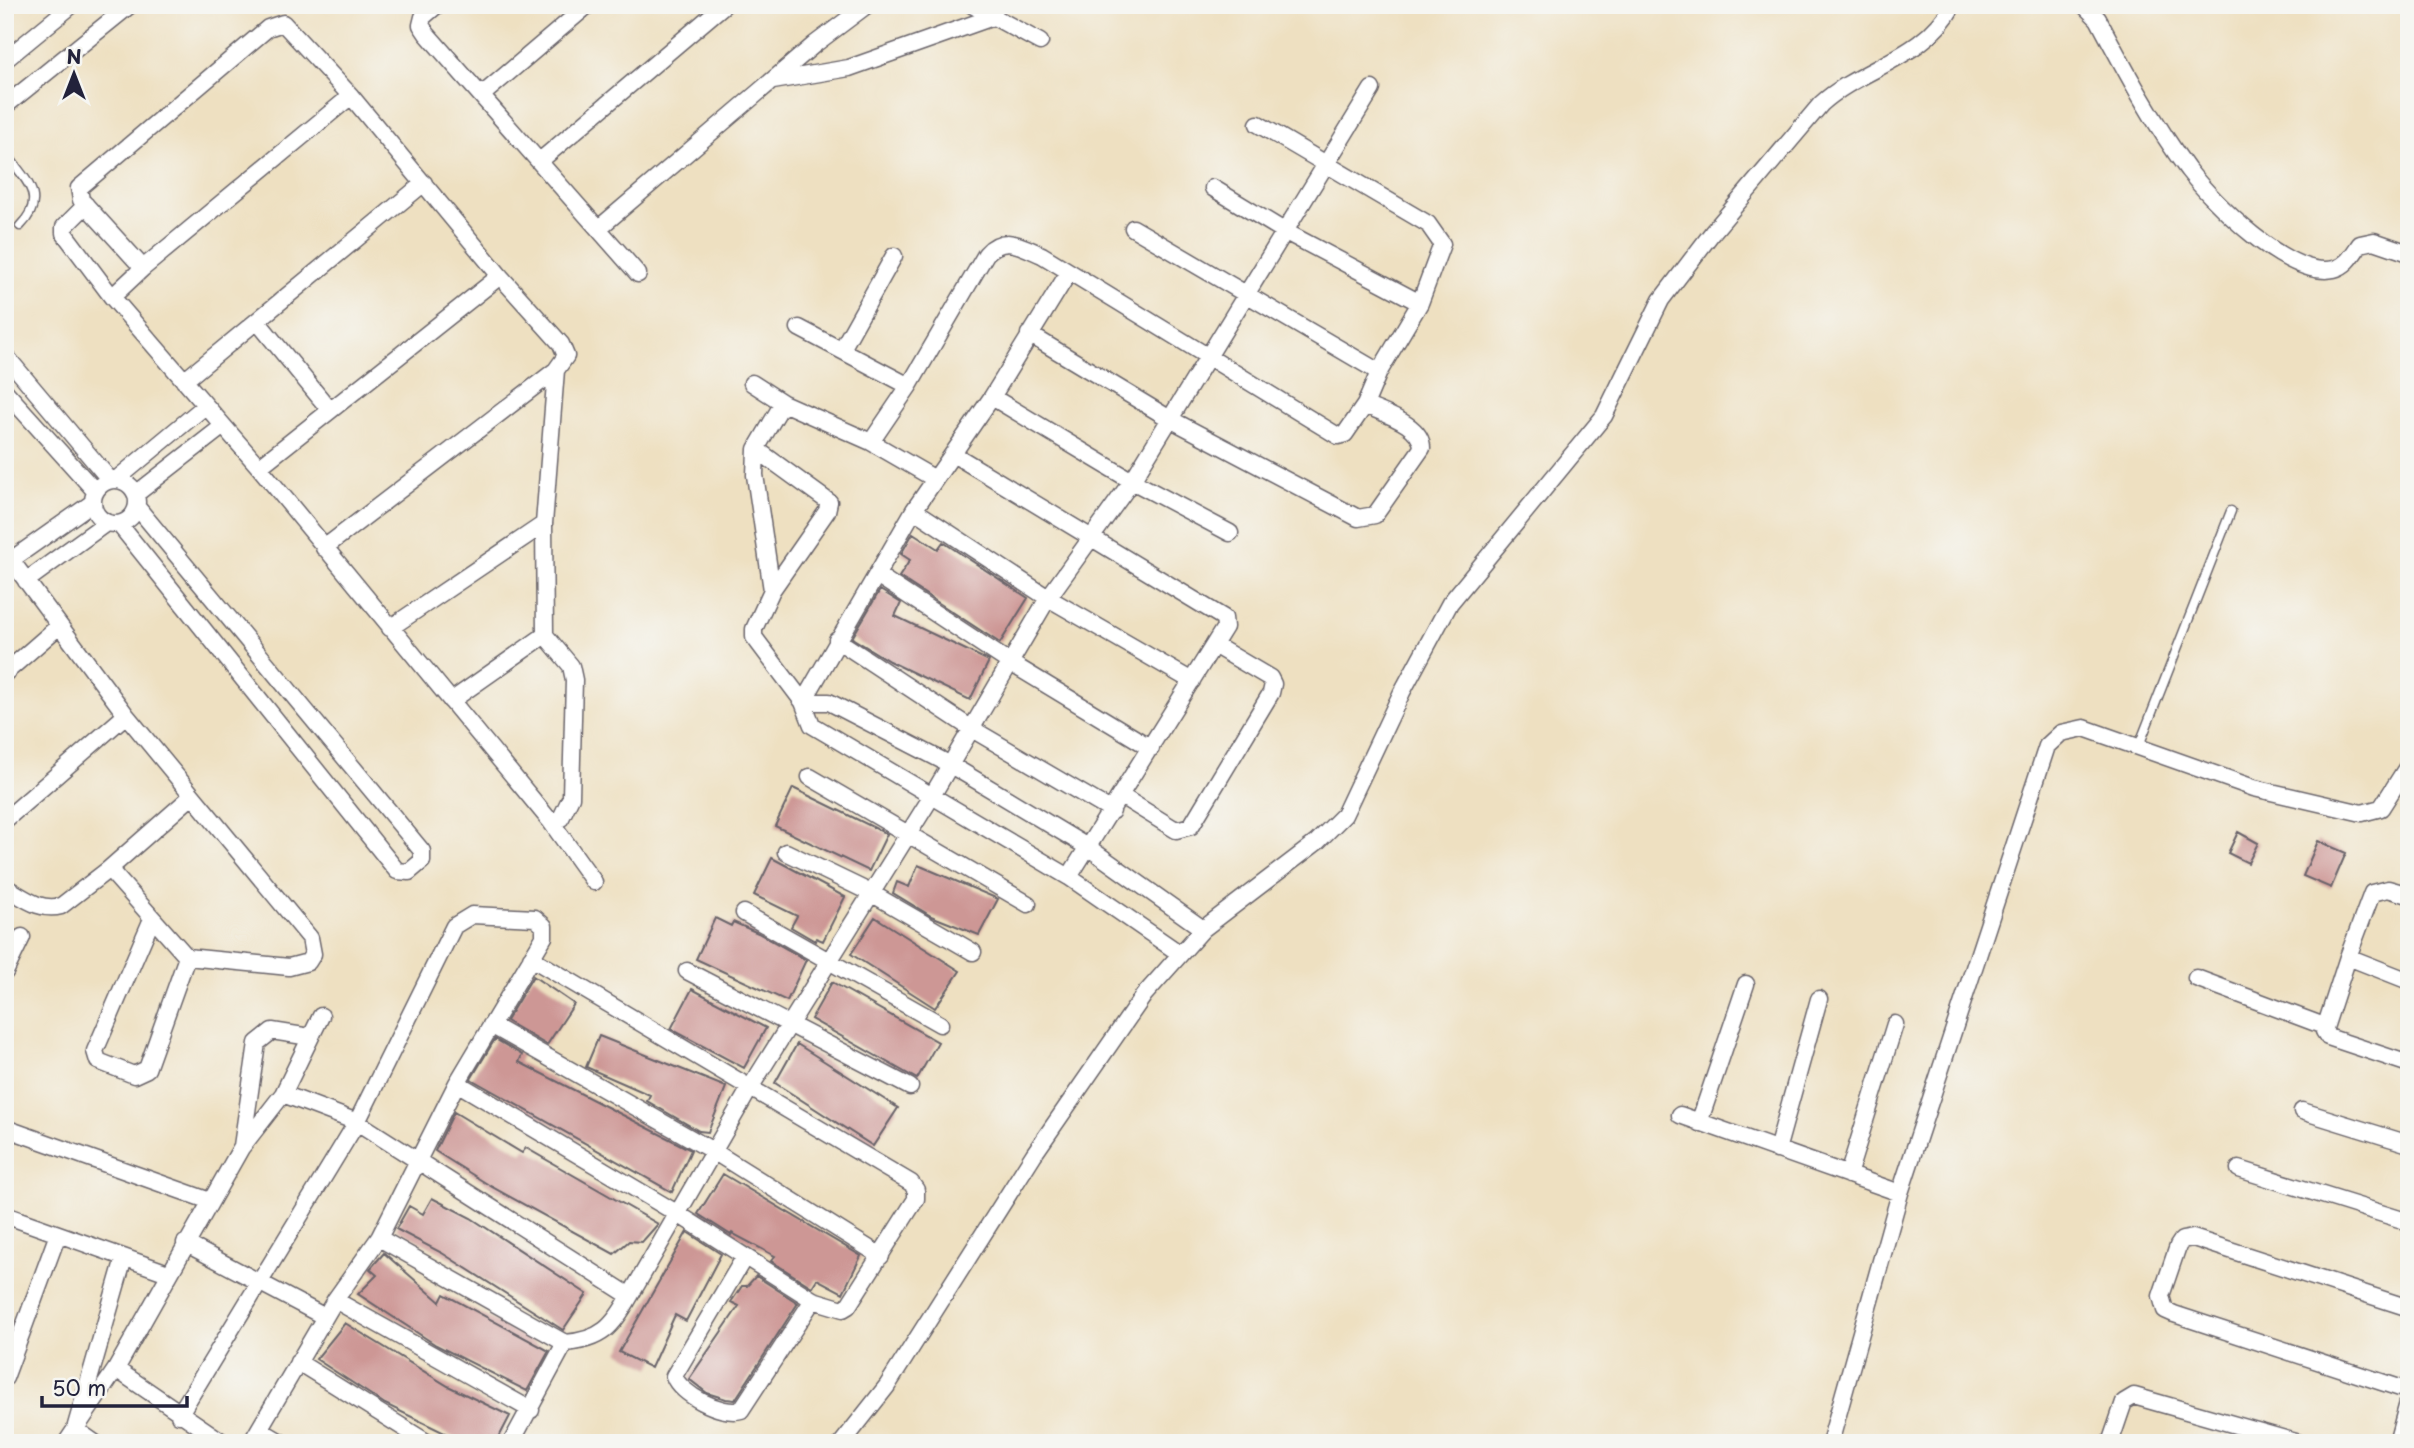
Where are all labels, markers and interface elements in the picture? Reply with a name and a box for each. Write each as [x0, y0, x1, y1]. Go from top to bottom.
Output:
north arrow [38, 38, 108, 108]
text: N [66, 42, 82, 70]
scale bar [42, 1364, 187, 1408]
text: 50 m [52, 1371, 106, 1403]

